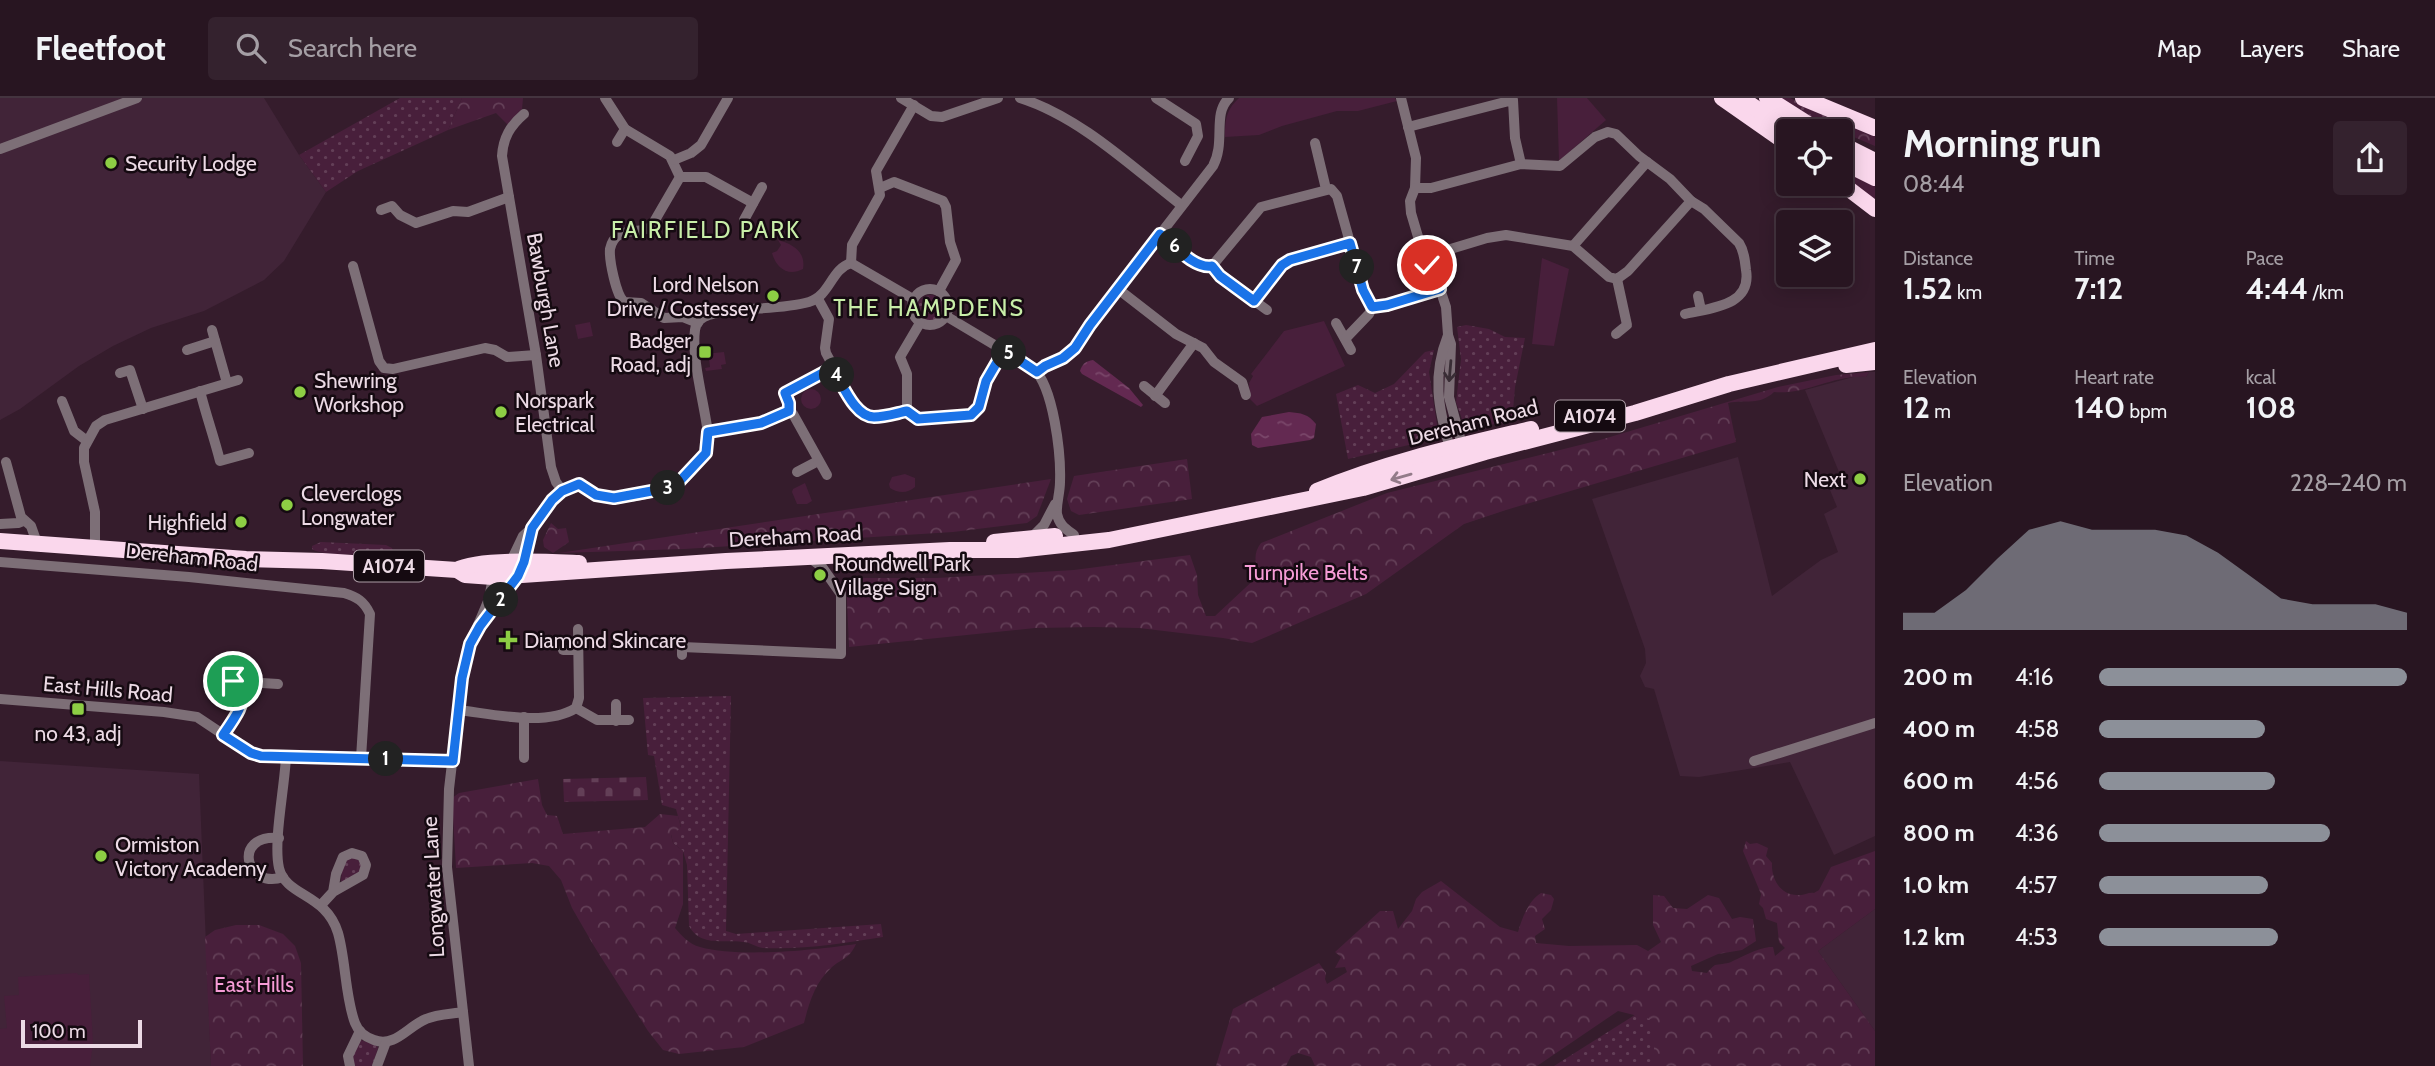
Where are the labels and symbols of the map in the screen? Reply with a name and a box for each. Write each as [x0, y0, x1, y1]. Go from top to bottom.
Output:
place label: Security Lodge [125, 151, 257, 176]
marker: Security Lodge [103, 155, 119, 171]
district label: FAIRFIELD PARK [611, 216, 801, 244]
pin: 6 [1158, 228, 1192, 264]
street label: Bawburgh Lane [522, 231, 570, 370]
pin [1397, 235, 1457, 295]
pin: 7 [1340, 250, 1374, 284]
place label: Lord Nelson Drive / Costessey [606, 272, 759, 321]
marker: Lord Nelson Drive / Costessey [765, 288, 781, 304]
district label: THE HAMPDENS [833, 294, 1025, 322]
place label: Badger Road, adj [610, 328, 691, 378]
pin: 5 [992, 336, 1026, 370]
marker: Badger Road, adj [697, 344, 713, 360]
pin: 4 [820, 358, 854, 392]
one-way arrow [1443, 359, 1456, 381]
place label: Shewring Workshop [314, 368, 404, 417]
marker: Shewring Workshop [292, 384, 308, 400]
place label: Norspark Electrical [515, 388, 595, 437]
street label: Dereham Road [1405, 394, 1541, 450]
road number: A1074 [1555, 400, 1625, 432]
marker: Norspark Electrical [493, 404, 509, 420]
place label: Next [1804, 467, 1846, 492]
pin: 3 [650, 470, 686, 506]
marker: Next [1852, 471, 1868, 487]
one-way arrow [1390, 472, 1412, 485]
place label: Cleverclogs Longwater [301, 481, 402, 530]
marker: Cleverclogs Longwater [279, 497, 295, 513]
place label: Highfield [148, 510, 227, 535]
marker: Highfield [233, 514, 249, 530]
street label: Dereham Road [728, 520, 862, 552]
street label: Dereham Road [124, 538, 260, 576]
road number: A1074 [354, 551, 424, 582]
place label: Roundwell Park Village Sign [834, 551, 971, 600]
park label: Turnpike Belts [1244, 560, 1368, 585]
marker: Roundwell Park Village Sign [812, 567, 828, 583]
pin: 2 [484, 582, 518, 618]
place label: Diamond Skincare [524, 628, 686, 653]
marker: Diamond Skincare [498, 630, 518, 650]
pin [203, 651, 263, 711]
street label: East Hills Road [42, 671, 174, 707]
marker: no 43, adj [70, 701, 86, 717]
place label: no 43, adj [35, 721, 121, 747]
pin: 1 [368, 742, 404, 776]
street label: Longwater Lane [417, 816, 449, 958]
place label: Ormiston Victory Academy [115, 832, 267, 881]
marker: Ormiston Victory Academy [93, 848, 109, 864]
park label: East Hills [214, 972, 294, 997]
scale bar [21, 1017, 142, 1049]

